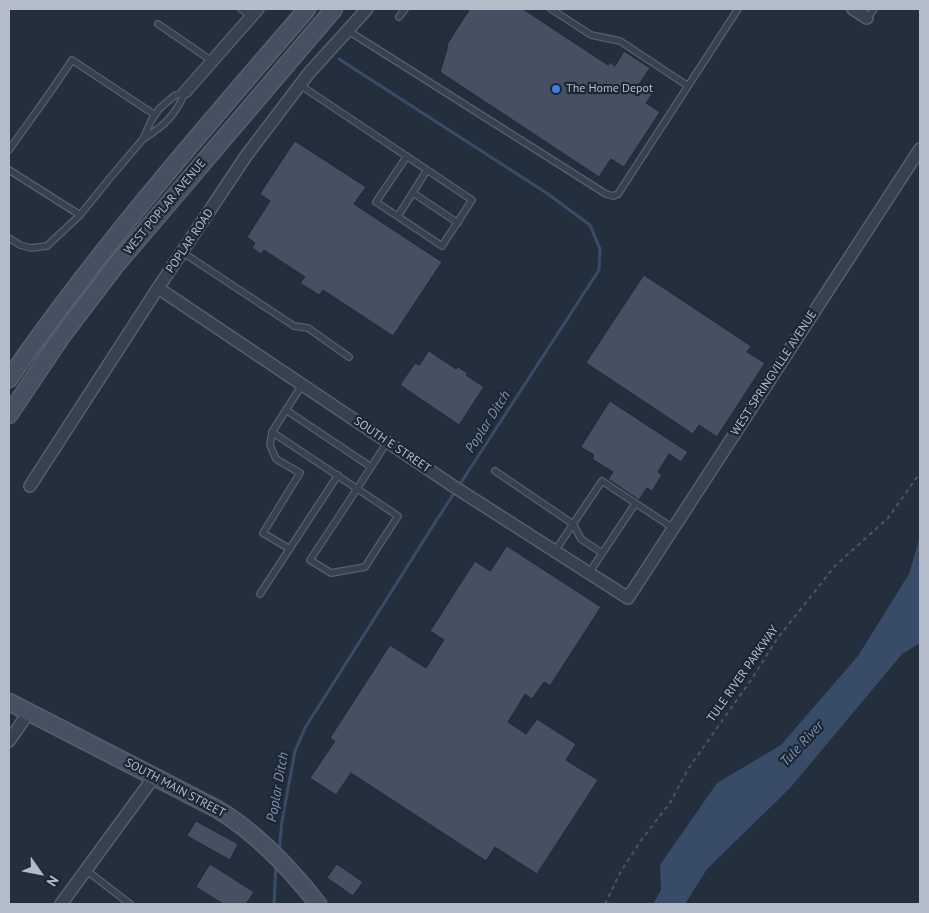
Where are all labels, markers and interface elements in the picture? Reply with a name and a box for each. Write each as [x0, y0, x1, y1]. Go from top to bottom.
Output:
place label: The Home Depot [566, 82, 653, 96]
marker: The Home Depot [550, 83, 562, 95]
street label: WEST POPLAR AVENUE [121, 157, 209, 257]
street label: POPLAR ROAD [163, 206, 217, 276]
street label: WEST SPRINGVILLE AVENUE [728, 308, 820, 438]
water label: Poplar Ditch [462, 388, 514, 456]
street label: SOUTH E STREET [351, 414, 433, 476]
street label: TULE RIVER PARKWAY [704, 623, 782, 725]
water label: Tule River [777, 718, 827, 770]
water label: Poplar Ditch [264, 751, 292, 823]
street label: SOUTH MAIN STREET [122, 756, 228, 820]
north arrow [15, 848, 65, 898]
text: N [43, 872, 63, 890]

